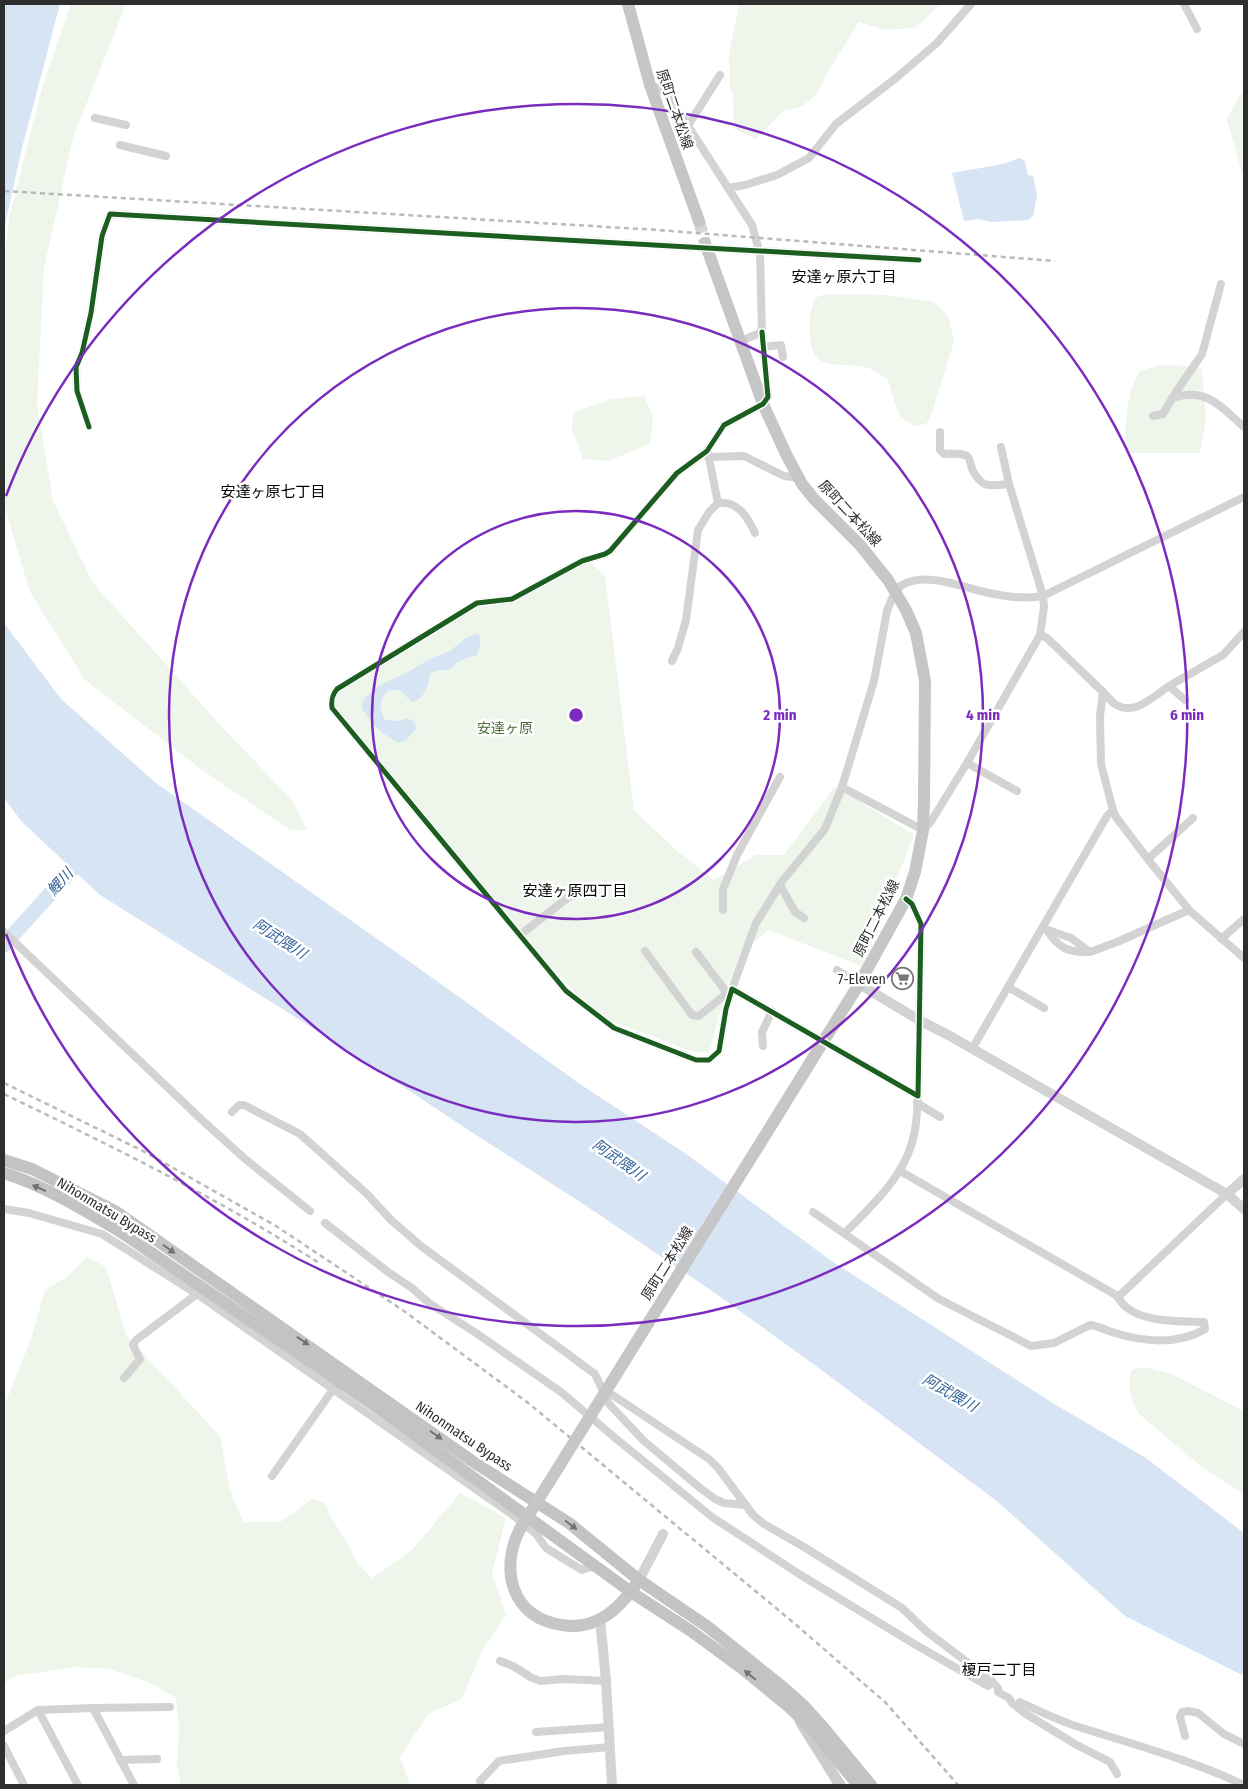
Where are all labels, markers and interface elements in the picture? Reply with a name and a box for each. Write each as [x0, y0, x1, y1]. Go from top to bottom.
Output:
street label: 原町二本松線 [653, 67, 696, 152]
district label: 安達ヶ原六丁目 [791, 268, 897, 286]
street label: 原町二本松線 [815, 477, 884, 550]
district label: 安達ヶ原七丁目 [220, 483, 326, 501]
centre of rings [567, 706, 585, 724]
text: 2 min [762, 706, 797, 724]
text: 4 min [966, 706, 1000, 724]
text: 6 min [1170, 706, 1204, 724]
park label: 安達ヶ原 [477, 720, 533, 737]
water label: 鯉川 [43, 863, 78, 899]
street label: 原町二本松線 [850, 877, 903, 960]
district label: 安達ヶ原四丁目 [522, 882, 628, 900]
water label: 阿武隈川 [250, 915, 312, 964]
supermarket icon: 7-Eleven [890, 967, 914, 991]
place label: 7-Eleven [838, 971, 886, 988]
water label: 阿武隈川 [589, 1135, 650, 1186]
street label: Nihonmatsu Bypass [54, 1174, 159, 1247]
one-way arrow [32, 1183, 46, 1191]
street label: 原町二本松線 [638, 1223, 697, 1303]
one-way arrow [162, 1244, 176, 1254]
one-way arrow [296, 1336, 309, 1346]
water label: 阿武隈川 [920, 1370, 982, 1417]
street label: Nihonmatsu Bypass [412, 1398, 515, 1475]
one-way arrow [429, 1430, 442, 1440]
one-way arrow [564, 1519, 577, 1530]
district label: 榎戸二丁目 [961, 1661, 1037, 1679]
one-way arrow [744, 1670, 757, 1681]

